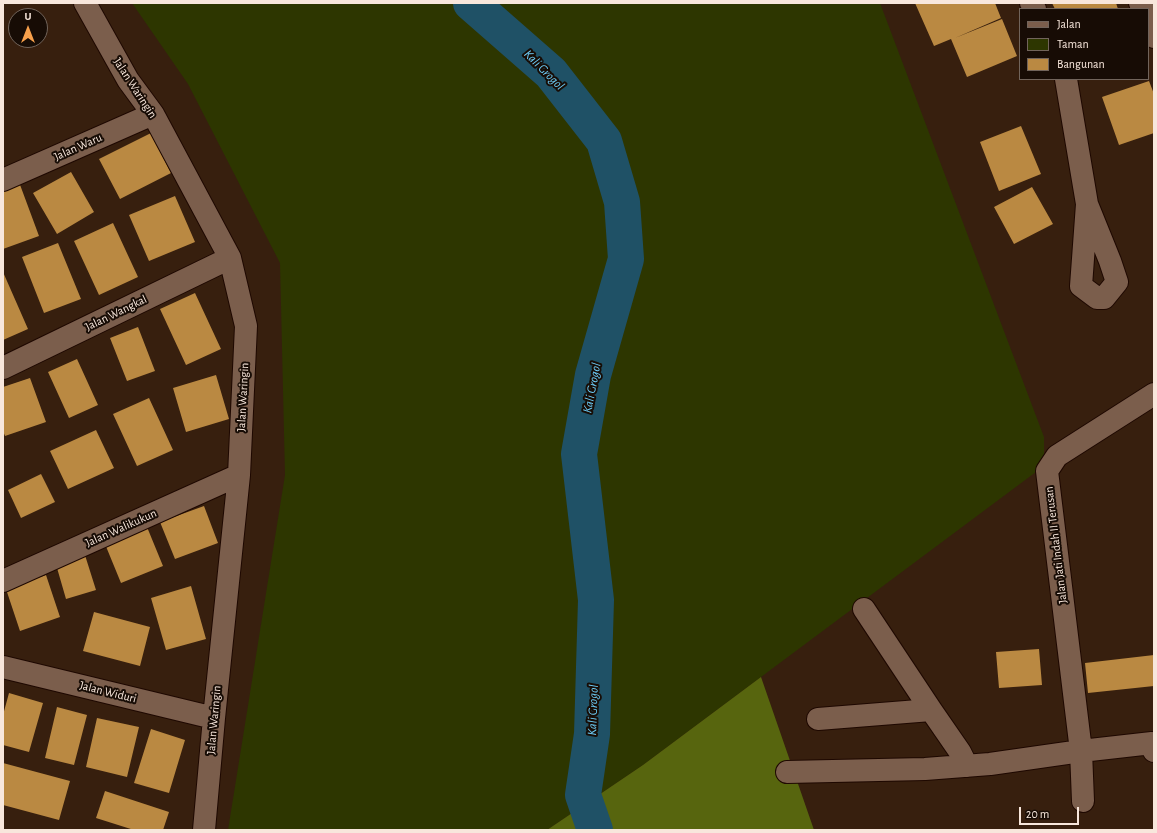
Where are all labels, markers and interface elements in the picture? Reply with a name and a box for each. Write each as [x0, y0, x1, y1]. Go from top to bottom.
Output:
north arrow [8, 8, 48, 48]
legend [1019, 8, 1149, 80]
text: U [24, 11, 32, 22]
text: Jalan [1057, 18, 1081, 30]
text: Taman [1057, 38, 1089, 50]
water label: Kali Grogol [520, 46, 568, 94]
street label: Jalan Waringin [110, 55, 160, 121]
text: Bangunan [1057, 58, 1105, 70]
street label: Jalan Waru [52, 130, 104, 164]
street label: Jalan Wangkal [83, 292, 149, 334]
water label: Kali Grogol [579, 361, 605, 415]
street label: Jalan Waringin [234, 362, 252, 432]
street label: Jalan Jati Indah II Terusan [1042, 486, 1070, 604]
street label: Jalan Walikukun [83, 506, 159, 550]
street label: Jalan Widuri [78, 678, 138, 706]
water label: Kali Grogol [584, 684, 602, 736]
street label: Jalan Waringin [204, 685, 224, 755]
scale bar [1021, 799, 1081, 825]
text: 20 m [1026, 808, 1049, 820]

